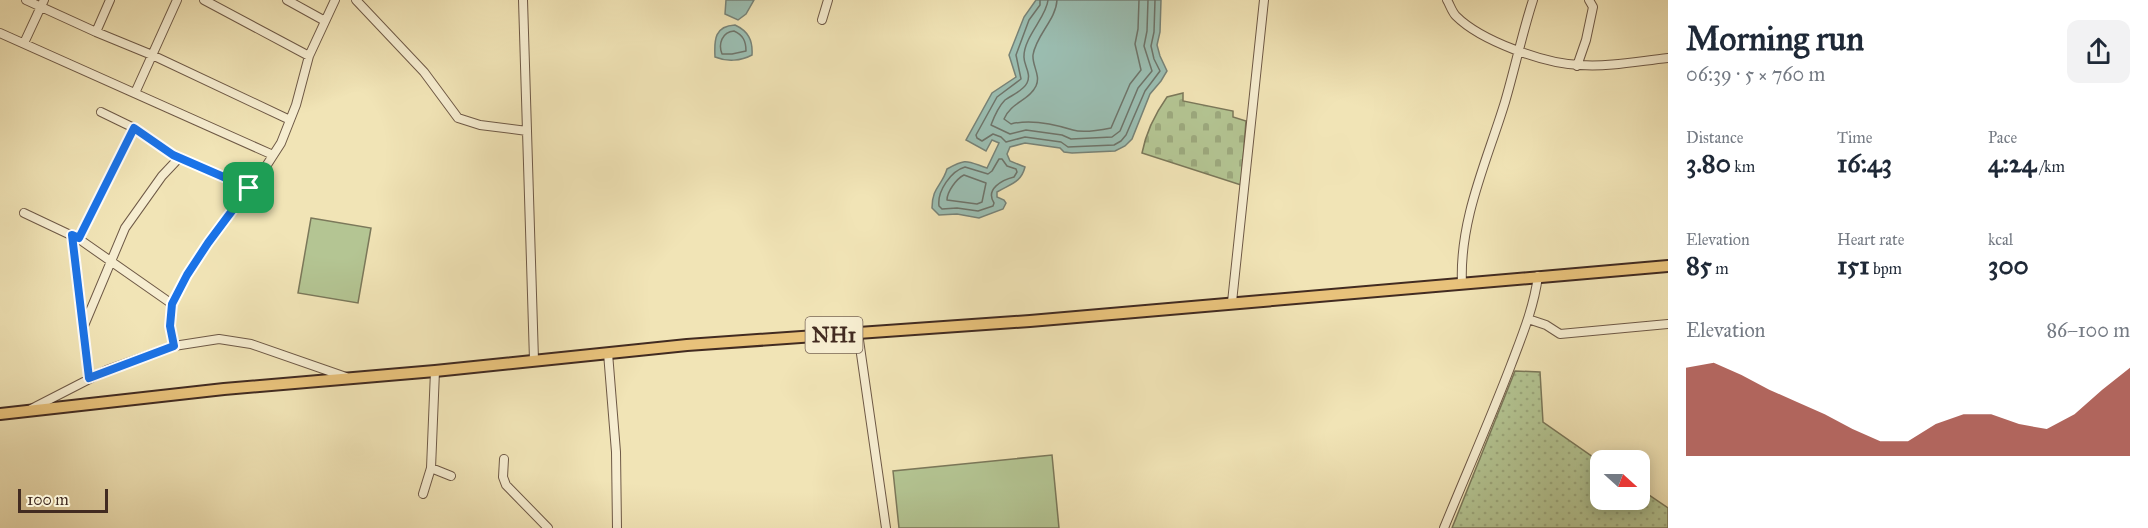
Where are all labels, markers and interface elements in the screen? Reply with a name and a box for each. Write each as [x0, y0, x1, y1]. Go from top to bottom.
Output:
text: Morning run [1686, 19, 1864, 59]
button: share [2067, 20, 2130, 83]
text: 06:39 · 5 × 760 m [1686, 62, 1825, 86]
text: Distance [1686, 128, 1743, 147]
text: Time [1837, 128, 1872, 147]
text: Pace [1988, 128, 2017, 147]
text: 3.80 [1686, 147, 1731, 179]
text: 16:43 [1837, 147, 1892, 179]
text: 4:24 [1988, 147, 2036, 179]
text: km [1731, 157, 1755, 176]
text: /km [2036, 157, 2065, 176]
pin [223, 162, 274, 213]
icon: arrive [232, 171, 265, 204]
text: Elevation [1686, 230, 1750, 249]
text: Heart rate [1837, 230, 1904, 249]
text: kcal [1988, 230, 2013, 249]
text: 85 [1686, 249, 1712, 281]
text: 151 [1837, 249, 1869, 281]
text: 300 [1988, 249, 2029, 281]
text: m [1712, 259, 1729, 278]
text: bpm [1869, 259, 1902, 278]
road number: NH1 [806, 317, 862, 353]
text: Elevation [1686, 318, 1765, 342]
text: 86–100 m [2046, 318, 2130, 342]
north arrow [1590, 450, 1650, 510]
map controls [1590, 450, 1650, 510]
scale bar [18, 486, 108, 514]
text: 100 m [27, 490, 69, 509]

